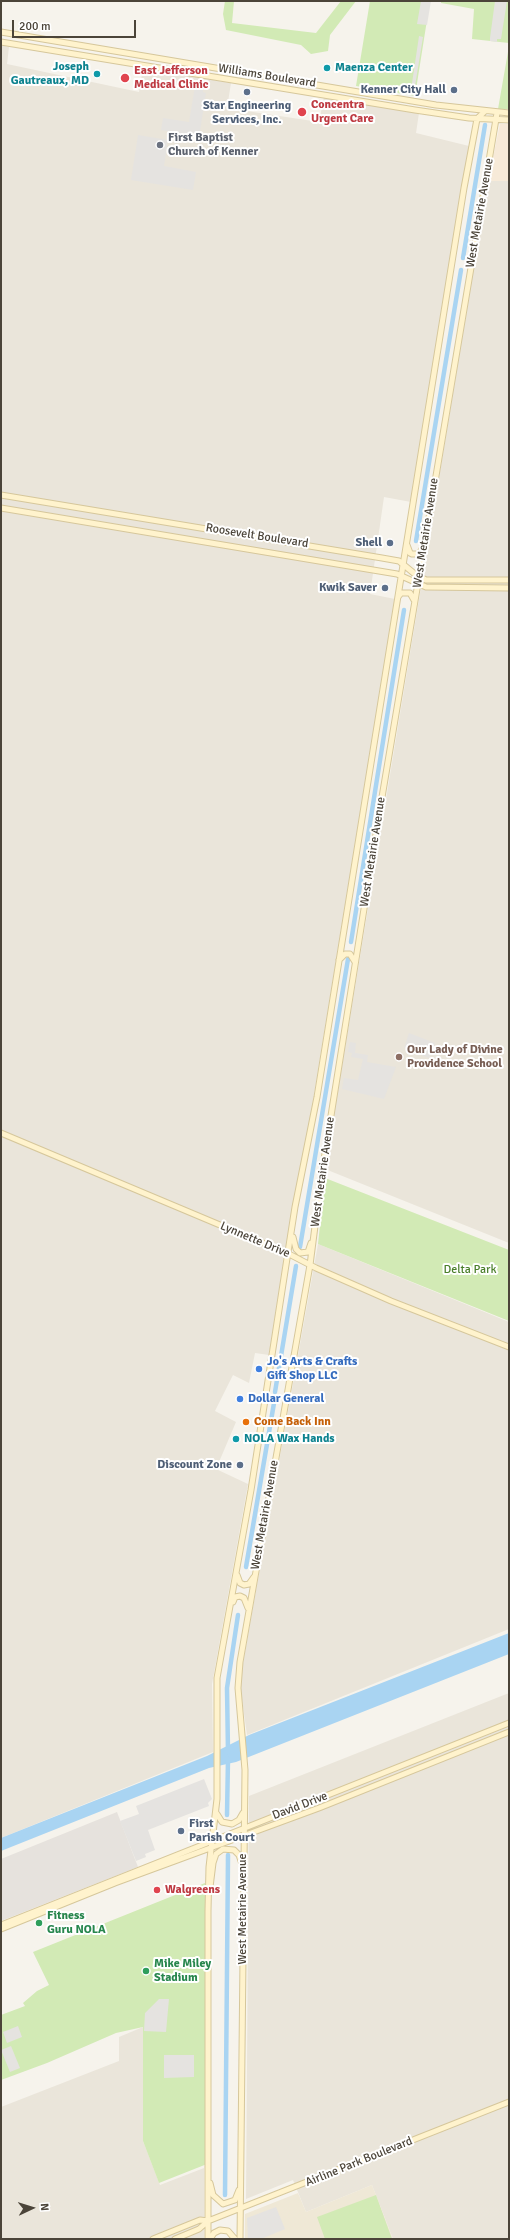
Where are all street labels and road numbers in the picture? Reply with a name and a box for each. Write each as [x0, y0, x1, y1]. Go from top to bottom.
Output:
street label: Williams Boulevard [217, 61, 317, 91]
street label: West Metairie Avenue [463, 157, 497, 269]
street label: West Metairie Avenue [410, 477, 442, 589]
street label: Roosevelt Boulevard [205, 521, 309, 551]
street label: West Metairie Avenue [357, 796, 389, 908]
street label: West Metairie Avenue [308, 1116, 338, 1228]
street label: Lynnette Drive [218, 1219, 292, 1261]
street label: West Metairie Avenue [248, 1459, 282, 1571]
street label: David Drive [270, 1789, 330, 1823]
street label: West Metairie Avenue [236, 1853, 250, 1965]
street label: Airline Park Boulevard [303, 2134, 415, 2190]

